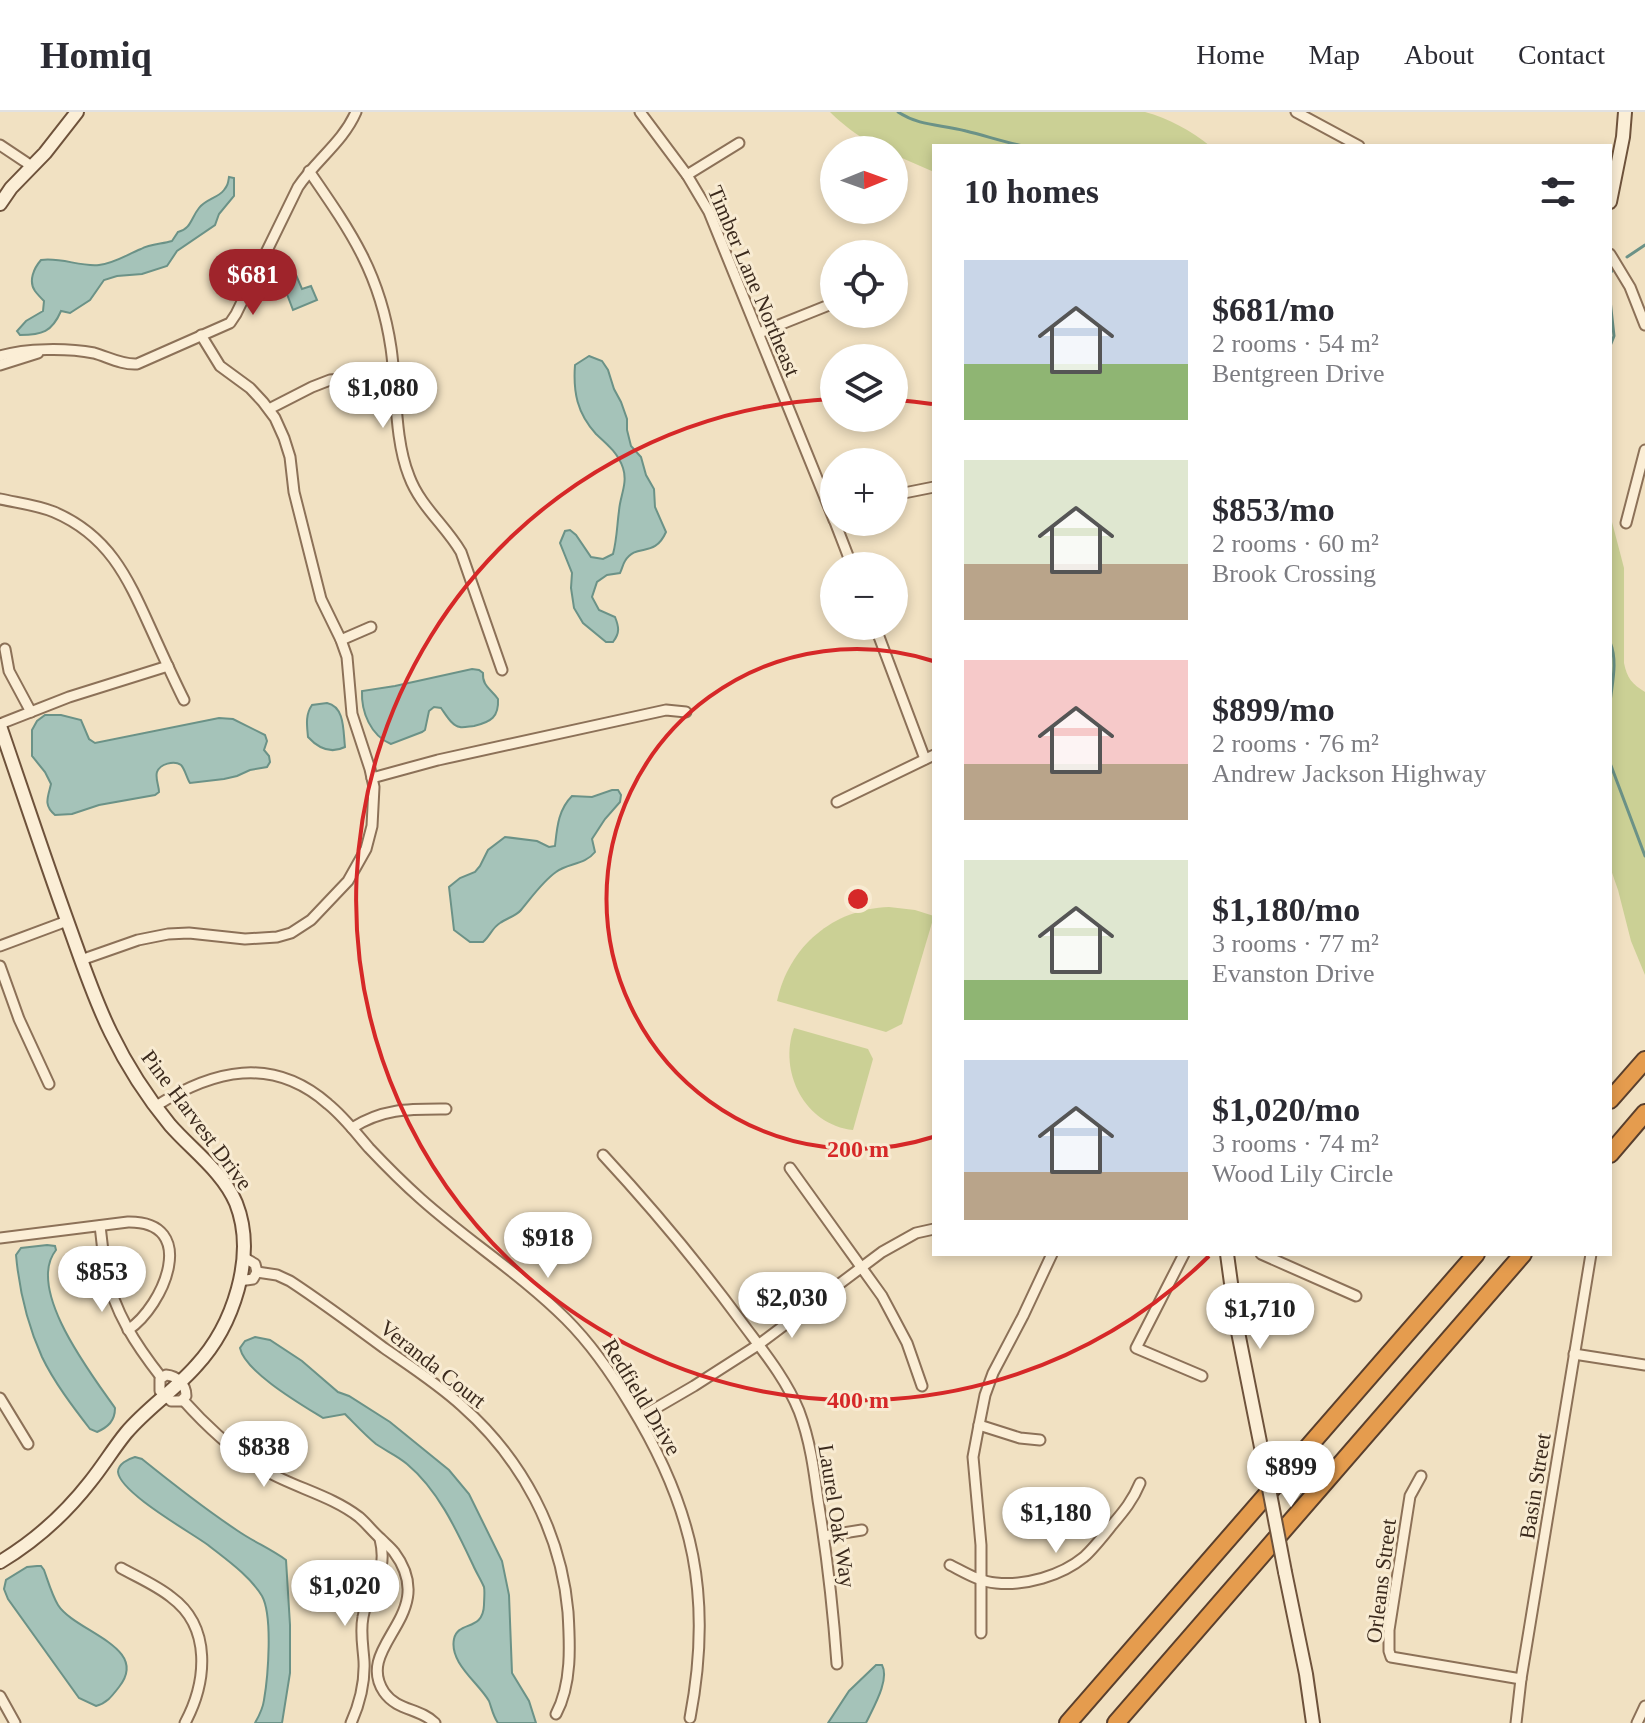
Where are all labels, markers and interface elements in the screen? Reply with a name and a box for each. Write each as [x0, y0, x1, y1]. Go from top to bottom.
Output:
text: Homiq [40, 34, 152, 76]
text: Home [1196, 39, 1265, 70]
text: Map [1309, 39, 1360, 70]
text: About [1404, 39, 1474, 70]
text: Contact [1518, 39, 1605, 70]
north arrow [820, 136, 908, 224]
map controls [820, 136, 908, 640]
icon: filters [1536, 170, 1580, 214]
text: 10 homes [964, 173, 1099, 210]
street label: Timber Lane Northeast [703, 182, 805, 380]
button: locate [820, 240, 908, 328]
pin: $681 [206, 249, 300, 317]
text: $681 [227, 260, 279, 289]
text: $681/mo [1212, 291, 1335, 328]
icon: home [1028, 292, 1124, 388]
text: 2 rooms · 54 m² [1212, 329, 1379, 358]
button: layers [820, 344, 908, 432]
text: Bentgreen Drive [1212, 359, 1385, 388]
pin: $1,080 [318, 362, 448, 430]
text: $1,080 [347, 373, 419, 402]
button: + [820, 448, 908, 536]
text: $853/mo [1212, 491, 1335, 528]
icon: home [1028, 492, 1124, 588]
text: 2 rooms · 60 m² [1212, 529, 1379, 558]
button: − [820, 552, 908, 640]
text: Brook Crossing [1212, 559, 1376, 588]
text: $899/mo [1212, 691, 1335, 728]
icon: home [1028, 692, 1124, 788]
text: 2 rooms · 76 m² [1212, 729, 1379, 758]
text: Andrew Jackson Highway [1212, 759, 1486, 788]
centre of rings [844, 885, 872, 913]
text: $1,180/mo [1212, 891, 1360, 928]
icon: home [1028, 892, 1124, 988]
text: 3 rooms · 77 m² [1212, 929, 1379, 958]
text: Evanston Drive [1212, 959, 1374, 988]
street label: Pine Harvest Drive [136, 1045, 258, 1195]
text: $1,020/mo [1212, 1091, 1360, 1128]
icon: home [1028, 1092, 1124, 1188]
text: 3 rooms · 74 m² [1212, 1129, 1379, 1158]
text: 200 m [827, 1136, 889, 1162]
text: Wood Lily Circle [1212, 1159, 1393, 1188]
pin: $918 [501, 1212, 595, 1280]
text: $918 [522, 1223, 574, 1252]
pin: $853 [55, 1246, 149, 1314]
text: $853 [76, 1257, 128, 1286]
pin: $2,030 [727, 1272, 857, 1340]
text: $2,030 [756, 1283, 828, 1312]
pin: $1,710 [1195, 1283, 1325, 1351]
text: $1,710 [1224, 1294, 1296, 1323]
street label: Veranda Court [375, 1315, 491, 1413]
street label: Redfield Drive [597, 1334, 687, 1460]
text: 400 m [827, 1387, 889, 1413]
pin: $838 [217, 1421, 311, 1489]
street label: Basin Street [1514, 1431, 1556, 1541]
text: $838 [238, 1432, 290, 1461]
pin: $899 [1244, 1441, 1338, 1509]
street label: Laurel Oak Way [813, 1443, 861, 1589]
text: $899 [1265, 1452, 1317, 1481]
pin: $1,180 [991, 1487, 1121, 1555]
text: $1,180 [1020, 1498, 1092, 1527]
street label: Orleans Street [1361, 1517, 1401, 1645]
pin: $1,020 [280, 1560, 410, 1628]
text: $1,020 [309, 1571, 381, 1600]

